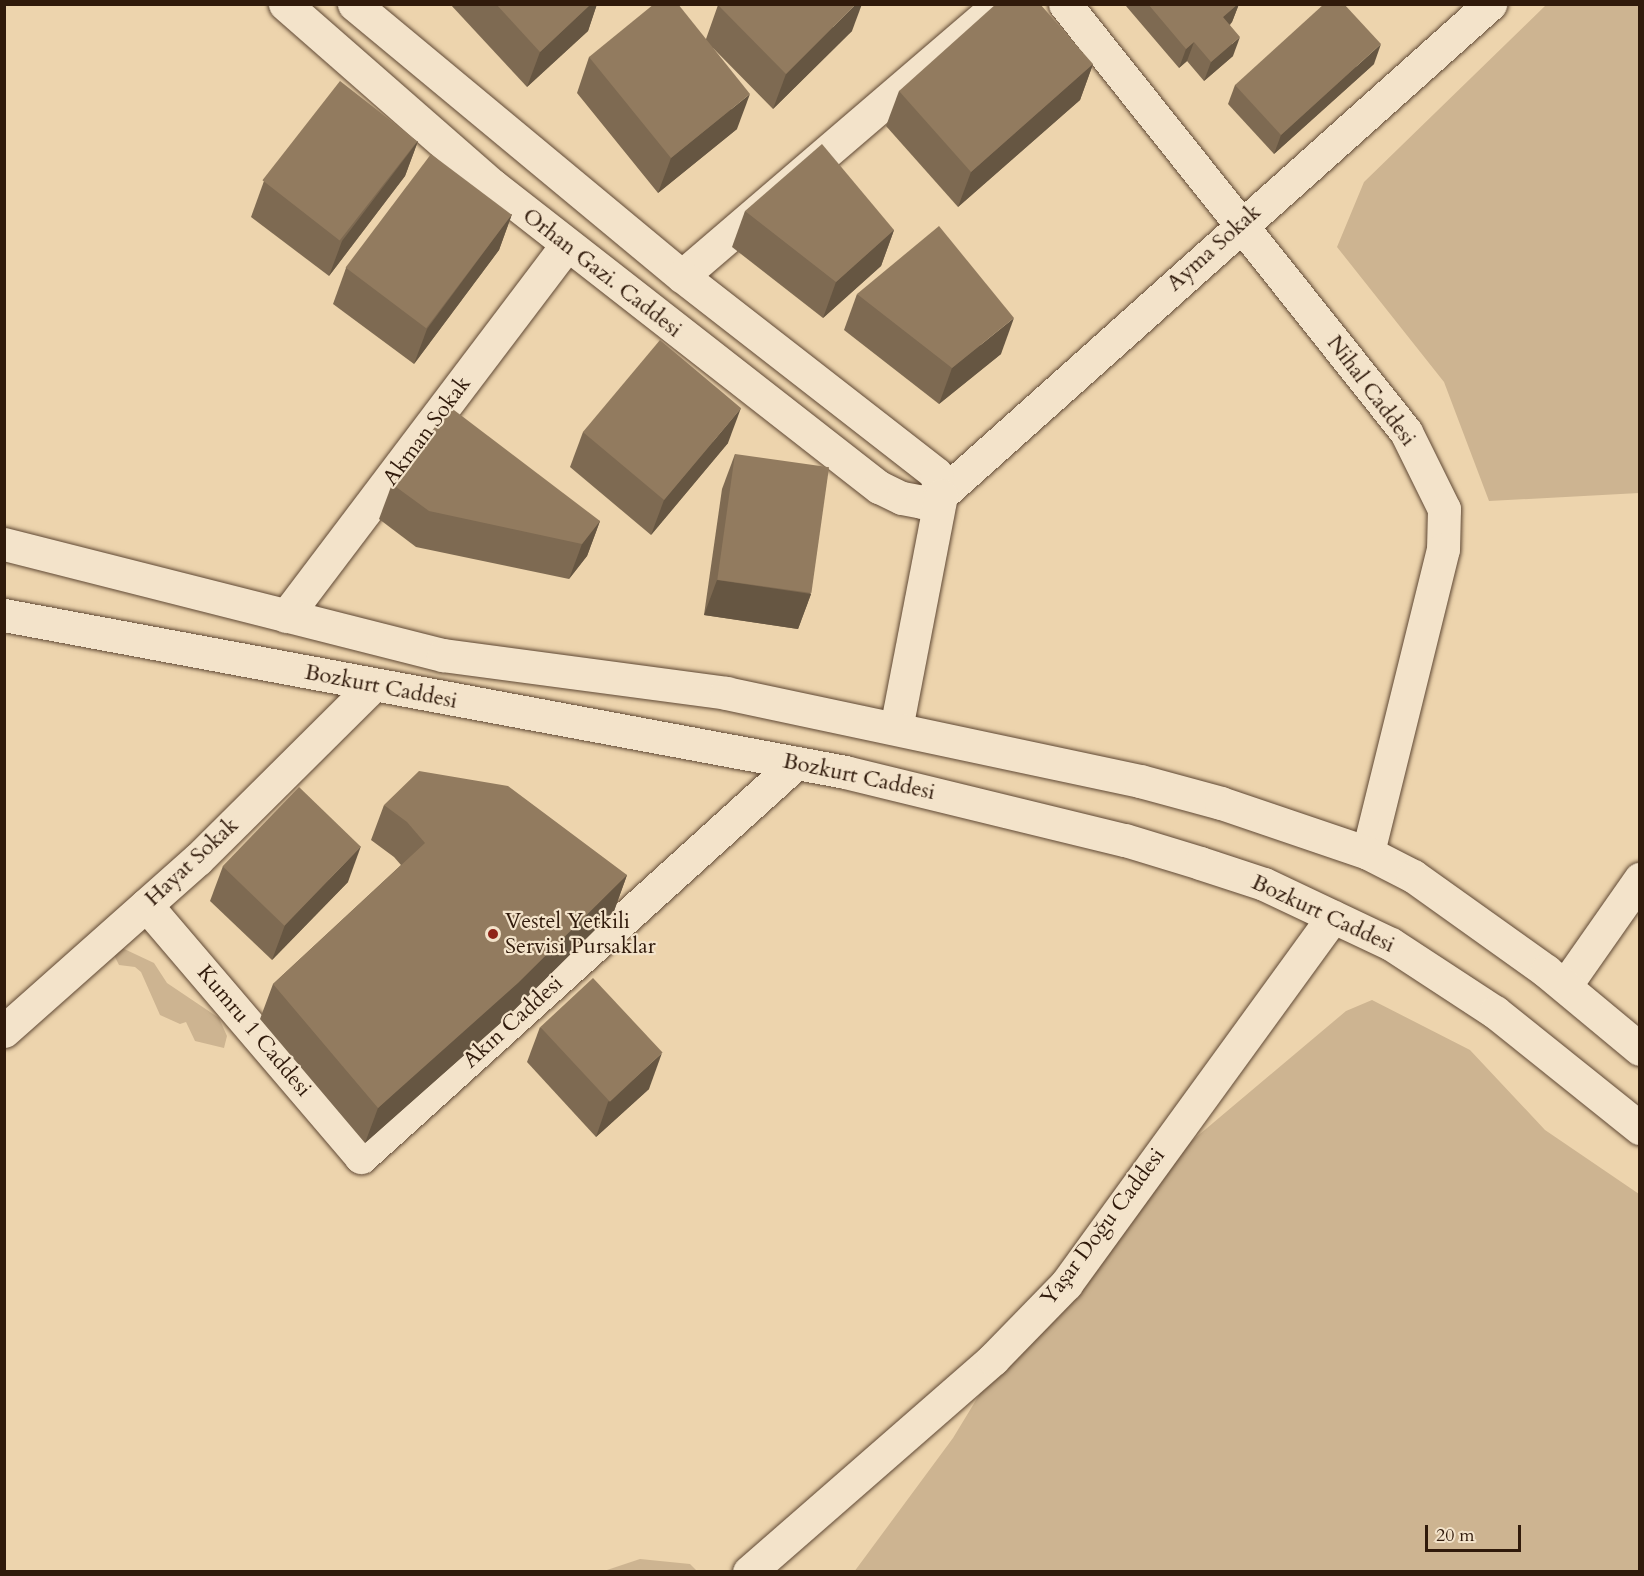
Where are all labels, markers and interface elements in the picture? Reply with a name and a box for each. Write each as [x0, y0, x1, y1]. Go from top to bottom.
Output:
street label: Ayma Sokak [1162, 199, 1266, 297]
street label: Orhan Gazi. Caddesi [517, 203, 687, 343]
street label: Nihal Caddesi [1321, 331, 1421, 451]
street label: Akman Sokak [377, 371, 477, 491]
street label: Bozkurt Caddesi [303, 659, 459, 715]
street label: Bozkurt Caddesi [781, 748, 937, 806]
street label: Hayat Sokak [140, 812, 244, 912]
street label: Bozkurt Caddesi [1247, 869, 1399, 959]
place label: Vestel Yetkili Servisi Pursaklar [505, 908, 656, 960]
marker: Vestel Yetkili Servisi Pursaklar [486, 927, 500, 941]
street label: Kumru 1 Caddesi [191, 960, 317, 1102]
street label: Akın Caddesi [458, 970, 568, 1074]
street label: Yaşar Doğu Caddesi [1035, 1143, 1171, 1311]
scale bar [1428, 1513, 1524, 1551]
text: 20 m [1436, 1523, 1475, 1548]

